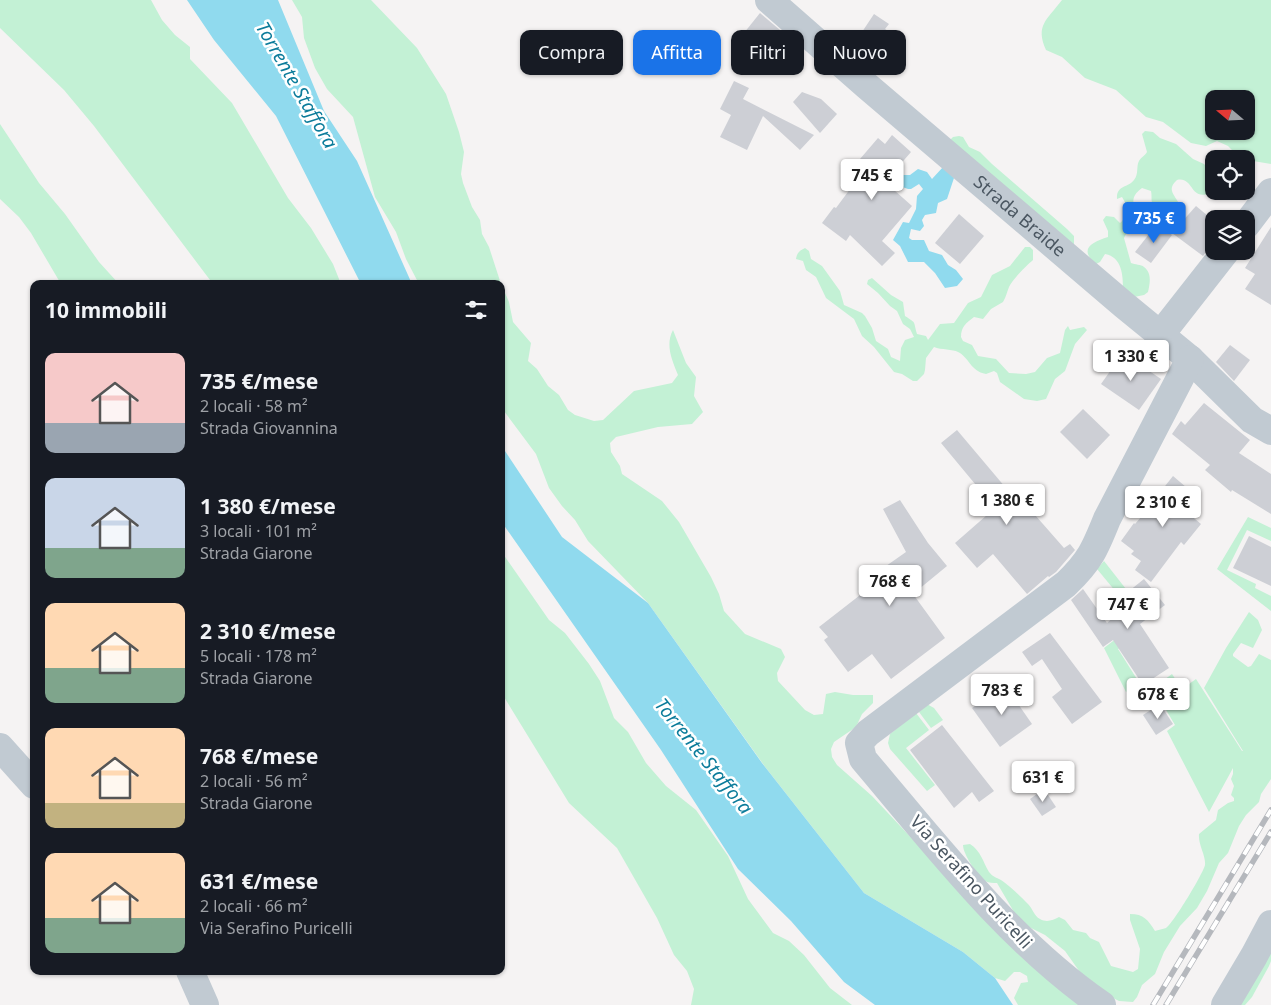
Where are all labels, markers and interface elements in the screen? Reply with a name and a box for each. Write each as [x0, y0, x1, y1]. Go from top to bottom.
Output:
water label: Torrente Staffora [250, 17, 344, 153]
chip: Compra [520, 30, 623, 75]
chip: Affitta [633, 30, 721, 75]
chip: Filtri [731, 30, 804, 75]
chip: Nuovo [814, 30, 906, 75]
north arrow [1205, 90, 1255, 140]
map controls [1205, 90, 1255, 260]
button: locate [1205, 150, 1255, 200]
pin: 745 € [837, 158, 907, 201]
text: 745 € [852, 164, 892, 186]
street label: Strada Braide [969, 169, 1072, 262]
pin: 735 € [1119, 202, 1189, 244]
text: 735 € [1134, 207, 1174, 229]
button: layers [1205, 210, 1255, 260]
text: 10 immobili [45, 296, 167, 324]
icon: filters [462, 296, 490, 324]
pin: 1 330 € [1085, 340, 1177, 382]
text: 1 330 € [1104, 345, 1158, 367]
text: 735 €/mese [200, 367, 318, 395]
icon: home [85, 373, 145, 433]
text: 2 locali · 58 m² [200, 395, 308, 417]
text: Strada Giovannina [200, 417, 338, 439]
pin: 1 380 € [961, 484, 1053, 526]
pin: 2 310 € [1117, 486, 1209, 528]
text: 1 380 € [980, 489, 1034, 511]
text: 2 310 € [1136, 491, 1190, 513]
text: 1 380 €/mese [200, 492, 336, 520]
icon: home [85, 498, 145, 558]
text: 3 locali · 101 m² [200, 520, 317, 542]
text: Strada Giarone [200, 542, 312, 564]
pin: 768 € [855, 564, 925, 607]
text: 768 € [870, 570, 910, 592]
pin: 747 € [1093, 588, 1163, 630]
text: 747 € [1108, 593, 1148, 615]
text: 2 310 €/mese [200, 617, 336, 645]
icon: home [85, 623, 145, 683]
text: 5 locali · 178 m² [200, 645, 317, 667]
text: Strada Giarone [200, 667, 312, 689]
pin: 783 € [967, 674, 1037, 716]
pin: 678 € [1123, 678, 1193, 720]
text: 783 € [982, 679, 1022, 701]
text: 678 € [1138, 683, 1178, 705]
water label: Torrente Staffora [649, 693, 759, 820]
text: 768 €/mese [200, 742, 318, 770]
icon: home [85, 748, 145, 808]
pin: 631 € [1008, 760, 1078, 803]
text: 631 € [1023, 766, 1063, 788]
text: 2 locali · 56 m² [200, 770, 308, 792]
text: Strada Giarone [200, 792, 312, 814]
street label: Via Serafino Puricelli [905, 809, 1038, 953]
text: 631 €/mese [200, 867, 318, 895]
icon: home [85, 873, 145, 933]
text: 2 locali · 66 m² [200, 895, 308, 917]
text: Via Serafino Puricelli [200, 917, 353, 939]

